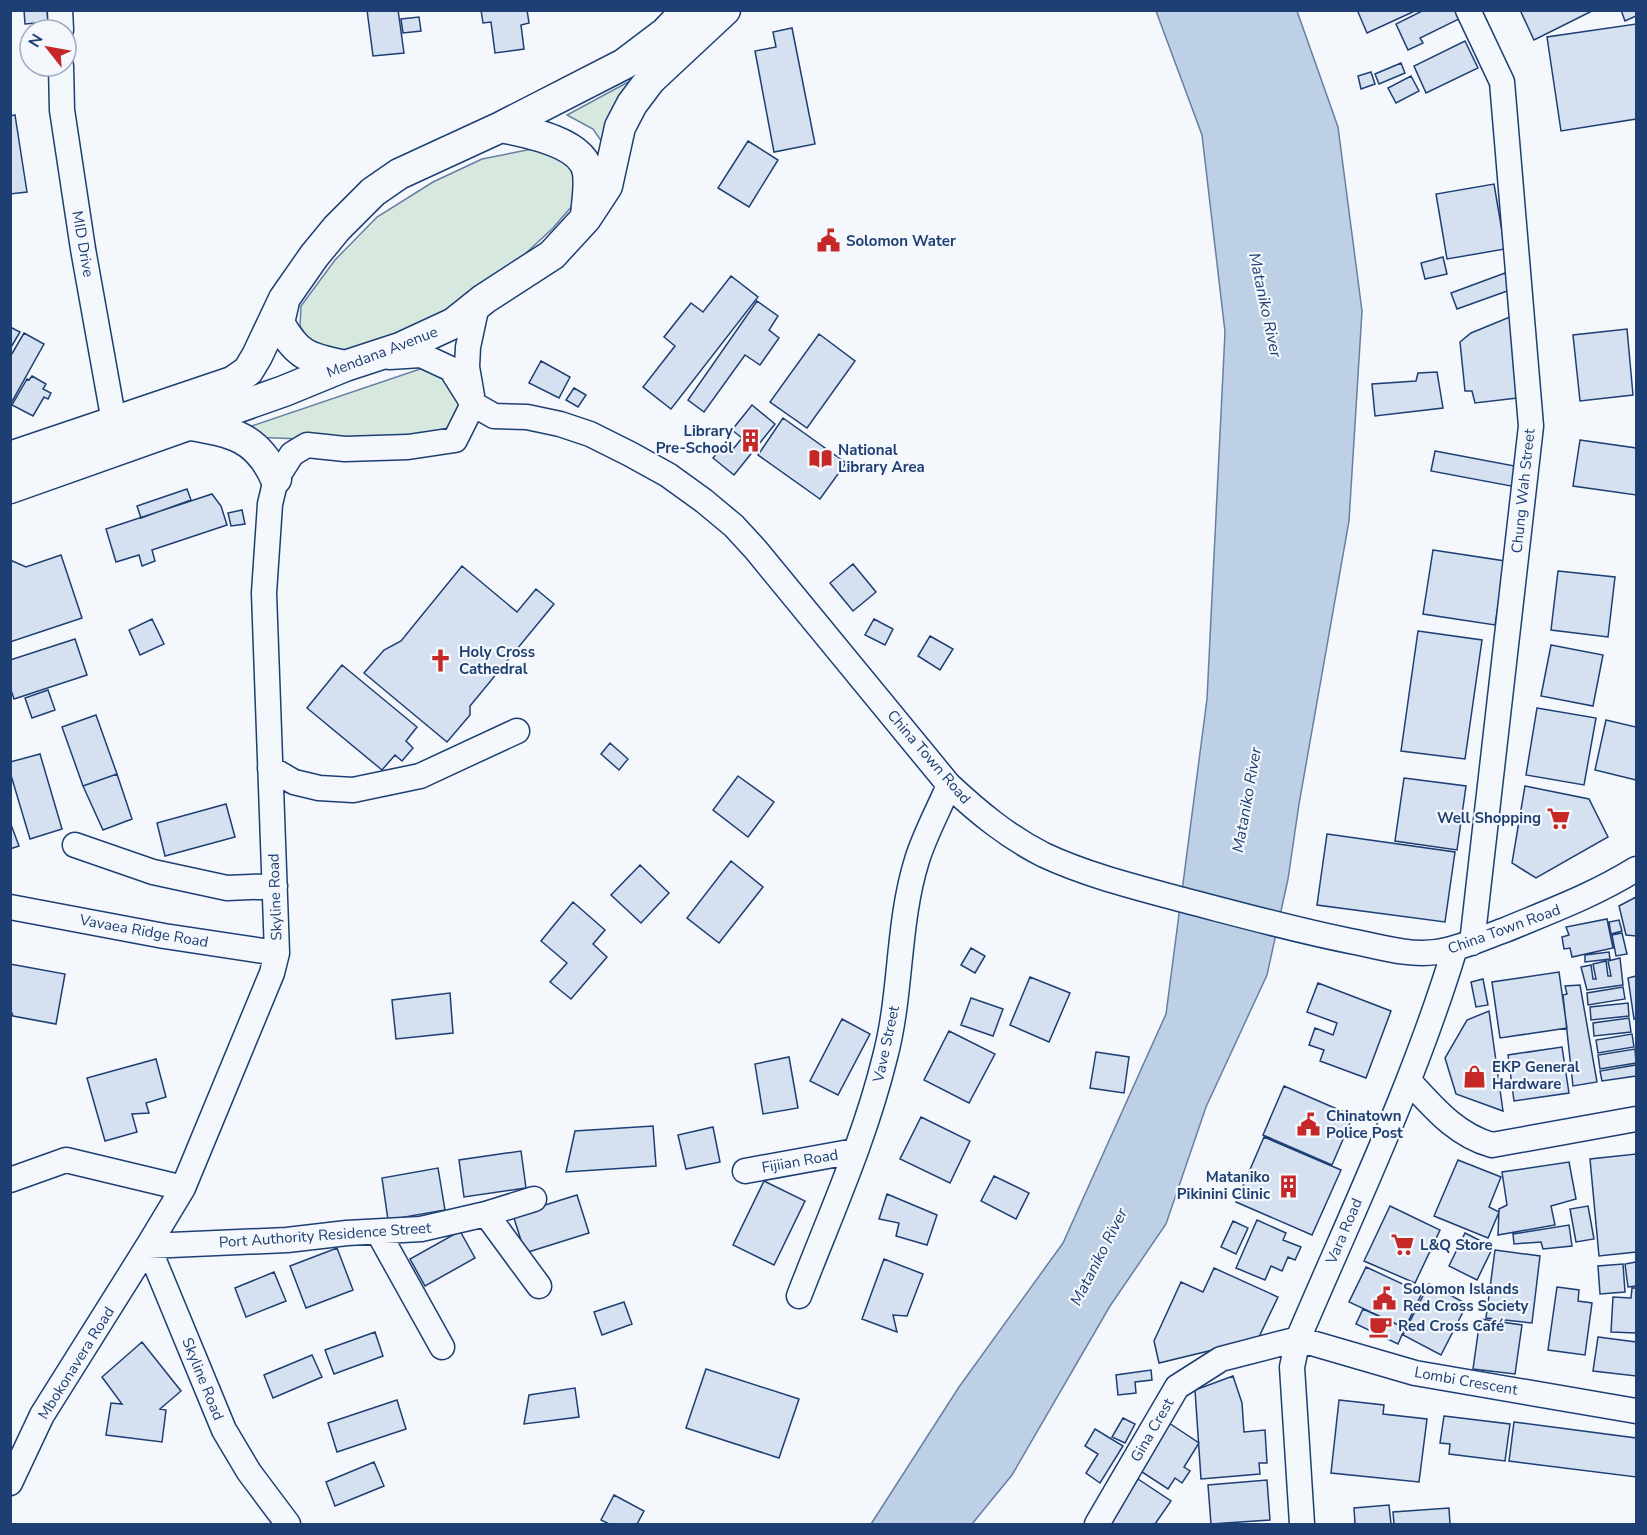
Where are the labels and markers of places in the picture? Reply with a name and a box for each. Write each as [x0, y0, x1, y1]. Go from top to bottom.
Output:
public building icon: Solomon Water [815, 228, 841, 254]
place label: Solomon Water [846, 231, 956, 251]
place label: Library Pre-School [656, 421, 733, 458]
building icon: Library Pre-School [738, 427, 764, 453]
place label: National Library Area [838, 440, 925, 477]
library icon: National Library Area [807, 446, 833, 472]
place label: Holy Cross Cathedral [459, 642, 535, 679]
church icon: Holy Cross Cathedral [428, 648, 454, 674]
supermarket icon: Well Shopping [1546, 805, 1572, 831]
place label: Well Shopping [1437, 808, 1541, 828]
place label: EKP General Hardware [1492, 1057, 1580, 1094]
shop icon: EKP General Hardware [1461, 1063, 1487, 1089]
place label: Chinatown Police Post [1326, 1106, 1403, 1143]
public building icon: Chinatown Police Post [1295, 1112, 1321, 1138]
place label: Mataniko Pikinini Clinic [1177, 1167, 1270, 1204]
building icon: Mataniko Pikinini Clinic [1275, 1173, 1301, 1199]
supermarket icon: L&Q Store [1389, 1232, 1415, 1258]
place label: L&Q Store [1420, 1235, 1493, 1255]
place label: Solomon Islands Red Cross Society [1403, 1279, 1529, 1316]
public building icon: Solomon Islands Red Cross Society [1372, 1285, 1398, 1311]
cafe icon: Red Cross Café [1367, 1313, 1393, 1339]
place label: Red Cross Café [1398, 1316, 1504, 1336]

